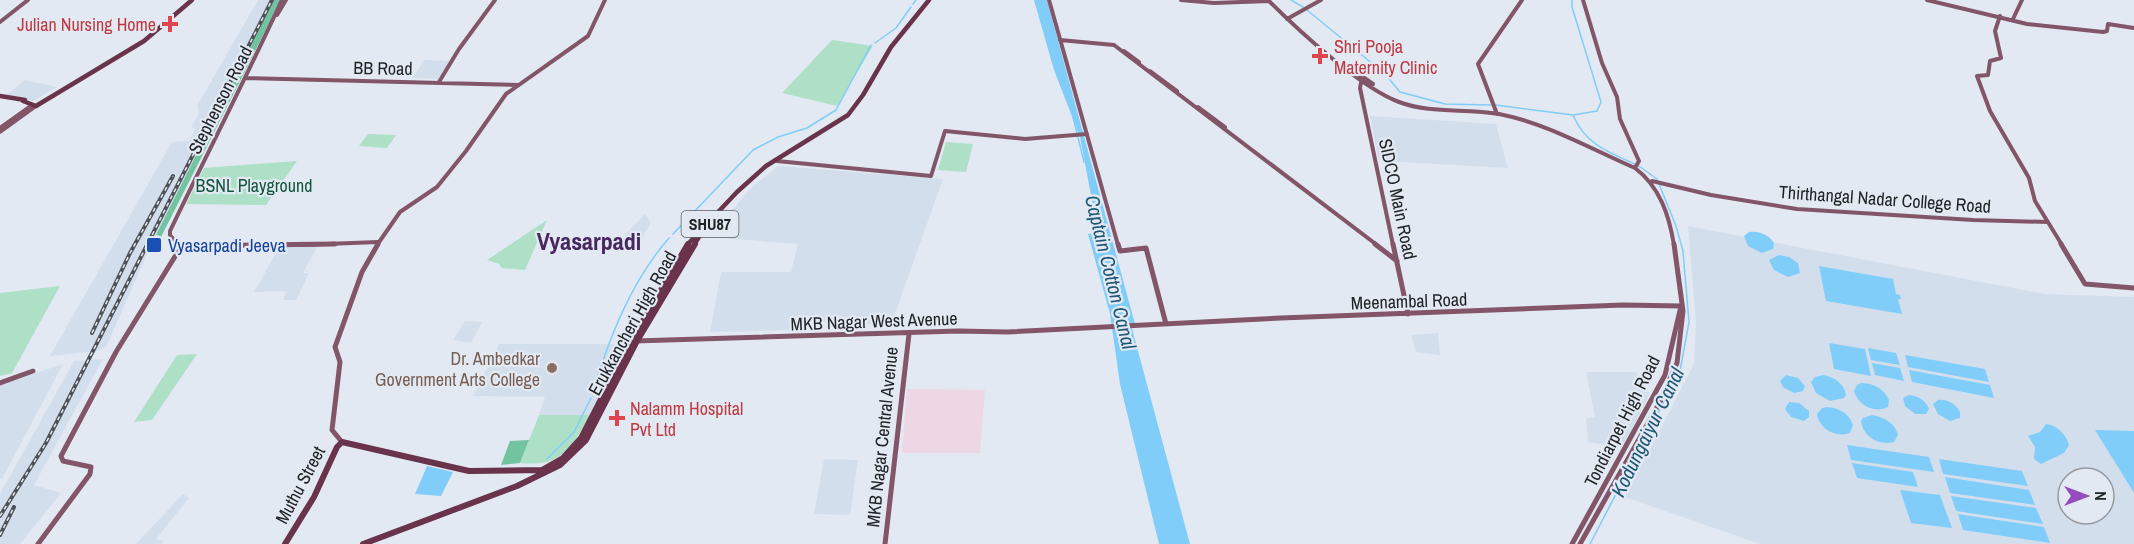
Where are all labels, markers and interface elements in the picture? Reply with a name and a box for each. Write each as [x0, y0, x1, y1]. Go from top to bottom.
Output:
place label: Julian Nursing Home [17, 12, 156, 37]
marker: Julian Nursing Home [161, 15, 179, 33]
place label: Shri Pooja Maternity Clinic [1334, 34, 1437, 80]
street label: Stephenson Road [182, 42, 258, 158]
marker: Shri Pooja Maternity Clinic [1311, 47, 1329, 65]
street label: BB Road [353, 55, 413, 81]
street label: SIDCO Main Road [1373, 136, 1423, 262]
park label: BSNL Playground [196, 173, 312, 198]
street label: Thirthangal Nadar College Road [1778, 179, 1992, 219]
water label: Captain Cotton Canal [1079, 192, 1143, 352]
road number: SHU87 [682, 211, 738, 237]
district label: Vyasarpadi [537, 225, 641, 257]
place label: Vyasarpadi Jeeva [168, 233, 286, 258]
marker: Vyasarpadi Jeeva [145, 236, 163, 254]
street label: Erukkancheri High Road [582, 246, 682, 400]
street label: Meenambal Road [1350, 286, 1468, 316]
street label: MKB Nagar West Avenue [790, 306, 958, 336]
place label: Dr. Ambedkar Government Arts College [375, 346, 540, 392]
street label: MKB Nagar Central Avenue [860, 346, 904, 528]
street label: Tondiarpet High Road [1578, 351, 1666, 491]
marker: Dr. Ambedkar Government Arts College [545, 361, 559, 375]
water label: Kodungaiyur Canal [1604, 363, 1690, 501]
place label: Nalamm Hospital Pvt Ltd [630, 396, 743, 442]
marker: Nalamm Hospital Pvt Ltd [608, 409, 626, 427]
street label: Muthu Street [269, 442, 331, 528]
north arrow [2056, 466, 2116, 526]
text: N [2090, 491, 2112, 501]

